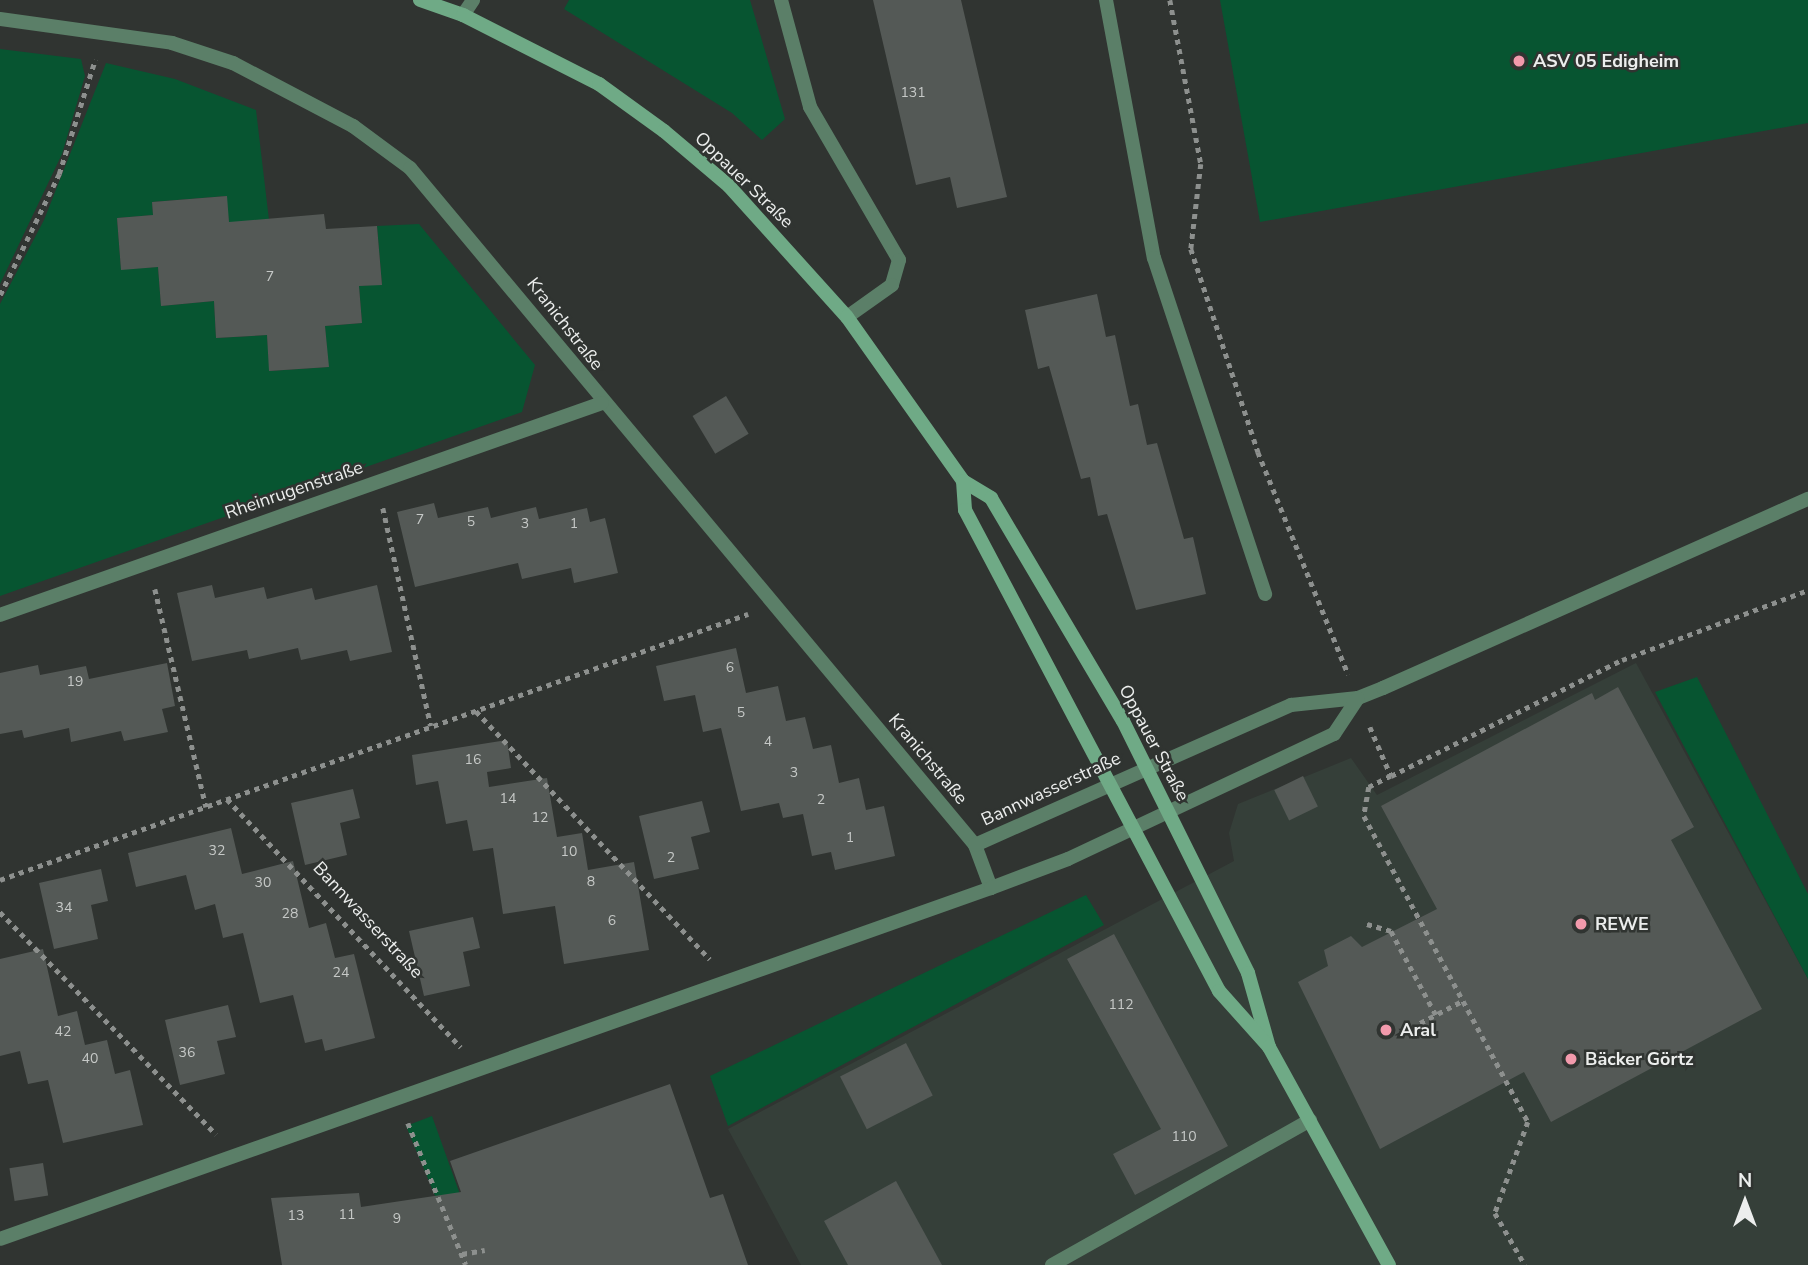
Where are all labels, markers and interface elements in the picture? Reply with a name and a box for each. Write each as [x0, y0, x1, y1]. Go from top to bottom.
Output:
place label: ASV 05 Edigheim [1533, 50, 1679, 72]
marker: ASV 05 Edigheim [1511, 53, 1527, 69]
house number: 131 [900, 85, 926, 101]
street label: Oppauer Straße [690, 127, 798, 233]
house number: 7 [266, 269, 274, 285]
street label: Kranichstraße [522, 273, 608, 375]
street label: Rheinrugenstraße [222, 456, 366, 524]
house number: 7 [416, 512, 424, 528]
house number: 5 [467, 514, 475, 530]
house number: 3 [521, 516, 529, 532]
house number: 1 [570, 516, 578, 532]
house number: 6 [726, 660, 734, 676]
house number: 19 [67, 674, 83, 690]
street label: Oppauer Straße [1114, 681, 1194, 805]
house number: 5 [737, 705, 745, 721]
street label: Kranichstraße [884, 709, 972, 809]
house number: 4 [764, 734, 772, 750]
street label: Bannwasserstraße [978, 747, 1124, 831]
house number: 16 [465, 752, 481, 768]
house number: 3 [790, 765, 798, 781]
house number: 14 [500, 791, 516, 807]
house number: 2 [817, 792, 825, 808]
house number: 12 [532, 810, 548, 826]
house number: 1 [846, 830, 854, 846]
house number: 32 [209, 843, 225, 859]
house number: 10 [561, 844, 577, 860]
house number: 2 [667, 850, 675, 866]
street label: Bannwasserstraße [309, 857, 427, 983]
house number: 8 [587, 874, 595, 890]
house number: 30 [255, 875, 271, 891]
house number: 34 [56, 900, 72, 916]
house number: 28 [282, 906, 298, 922]
house number: 6 [608, 913, 616, 929]
place label: REWE [1595, 913, 1649, 935]
marker: REWE [1573, 916, 1589, 932]
house number: 24 [333, 965, 349, 981]
house number: 112 [1108, 997, 1134, 1013]
place label: Aral [1400, 1019, 1436, 1041]
marker: Aral [1378, 1022, 1394, 1038]
house number: 42 [55, 1024, 71, 1040]
house number: 36 [179, 1045, 195, 1061]
place label: Bäcker Görtz [1585, 1048, 1694, 1070]
house number: 40 [82, 1051, 98, 1067]
marker: Bäcker Görtz [1563, 1051, 1579, 1067]
house number: 110 [1171, 1129, 1197, 1145]
north arrow [1710, 1167, 1780, 1237]
text: N [1738, 1168, 1752, 1194]
house number: 11 [339, 1207, 355, 1223]
house number: 13 [288, 1208, 304, 1224]
house number: 9 [393, 1211, 401, 1227]

